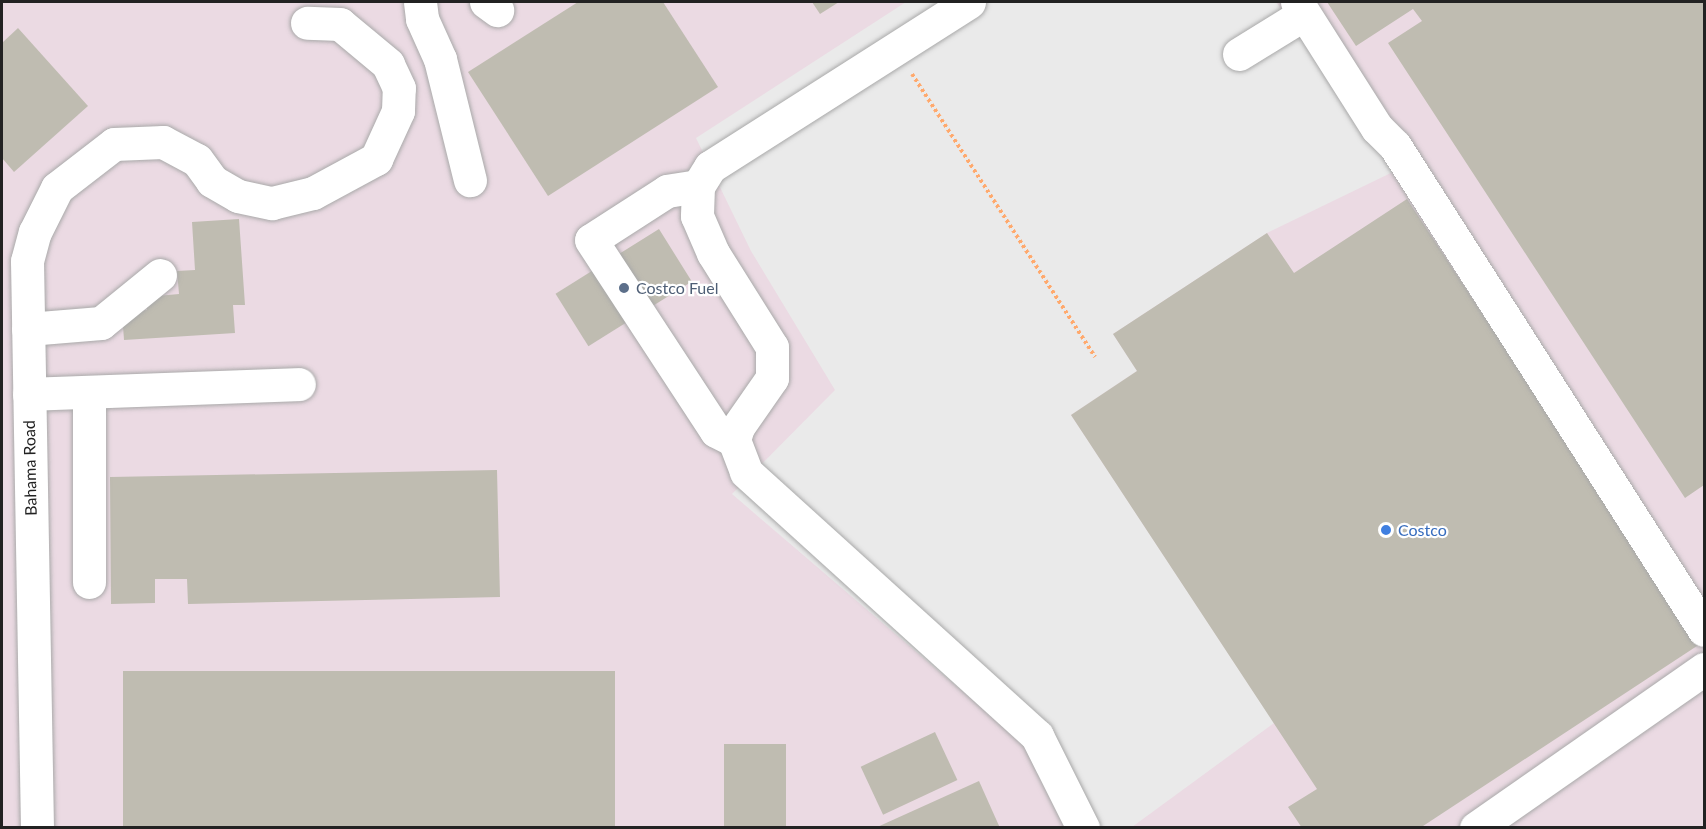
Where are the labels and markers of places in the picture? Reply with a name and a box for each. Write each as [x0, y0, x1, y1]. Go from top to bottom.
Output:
place label: Costco Fuel [636, 278, 718, 298]
marker: Costco Fuel [617, 281, 631, 295]
place label: Costco [1398, 520, 1447, 540]
marker: Costco [1379, 523, 1393, 537]

